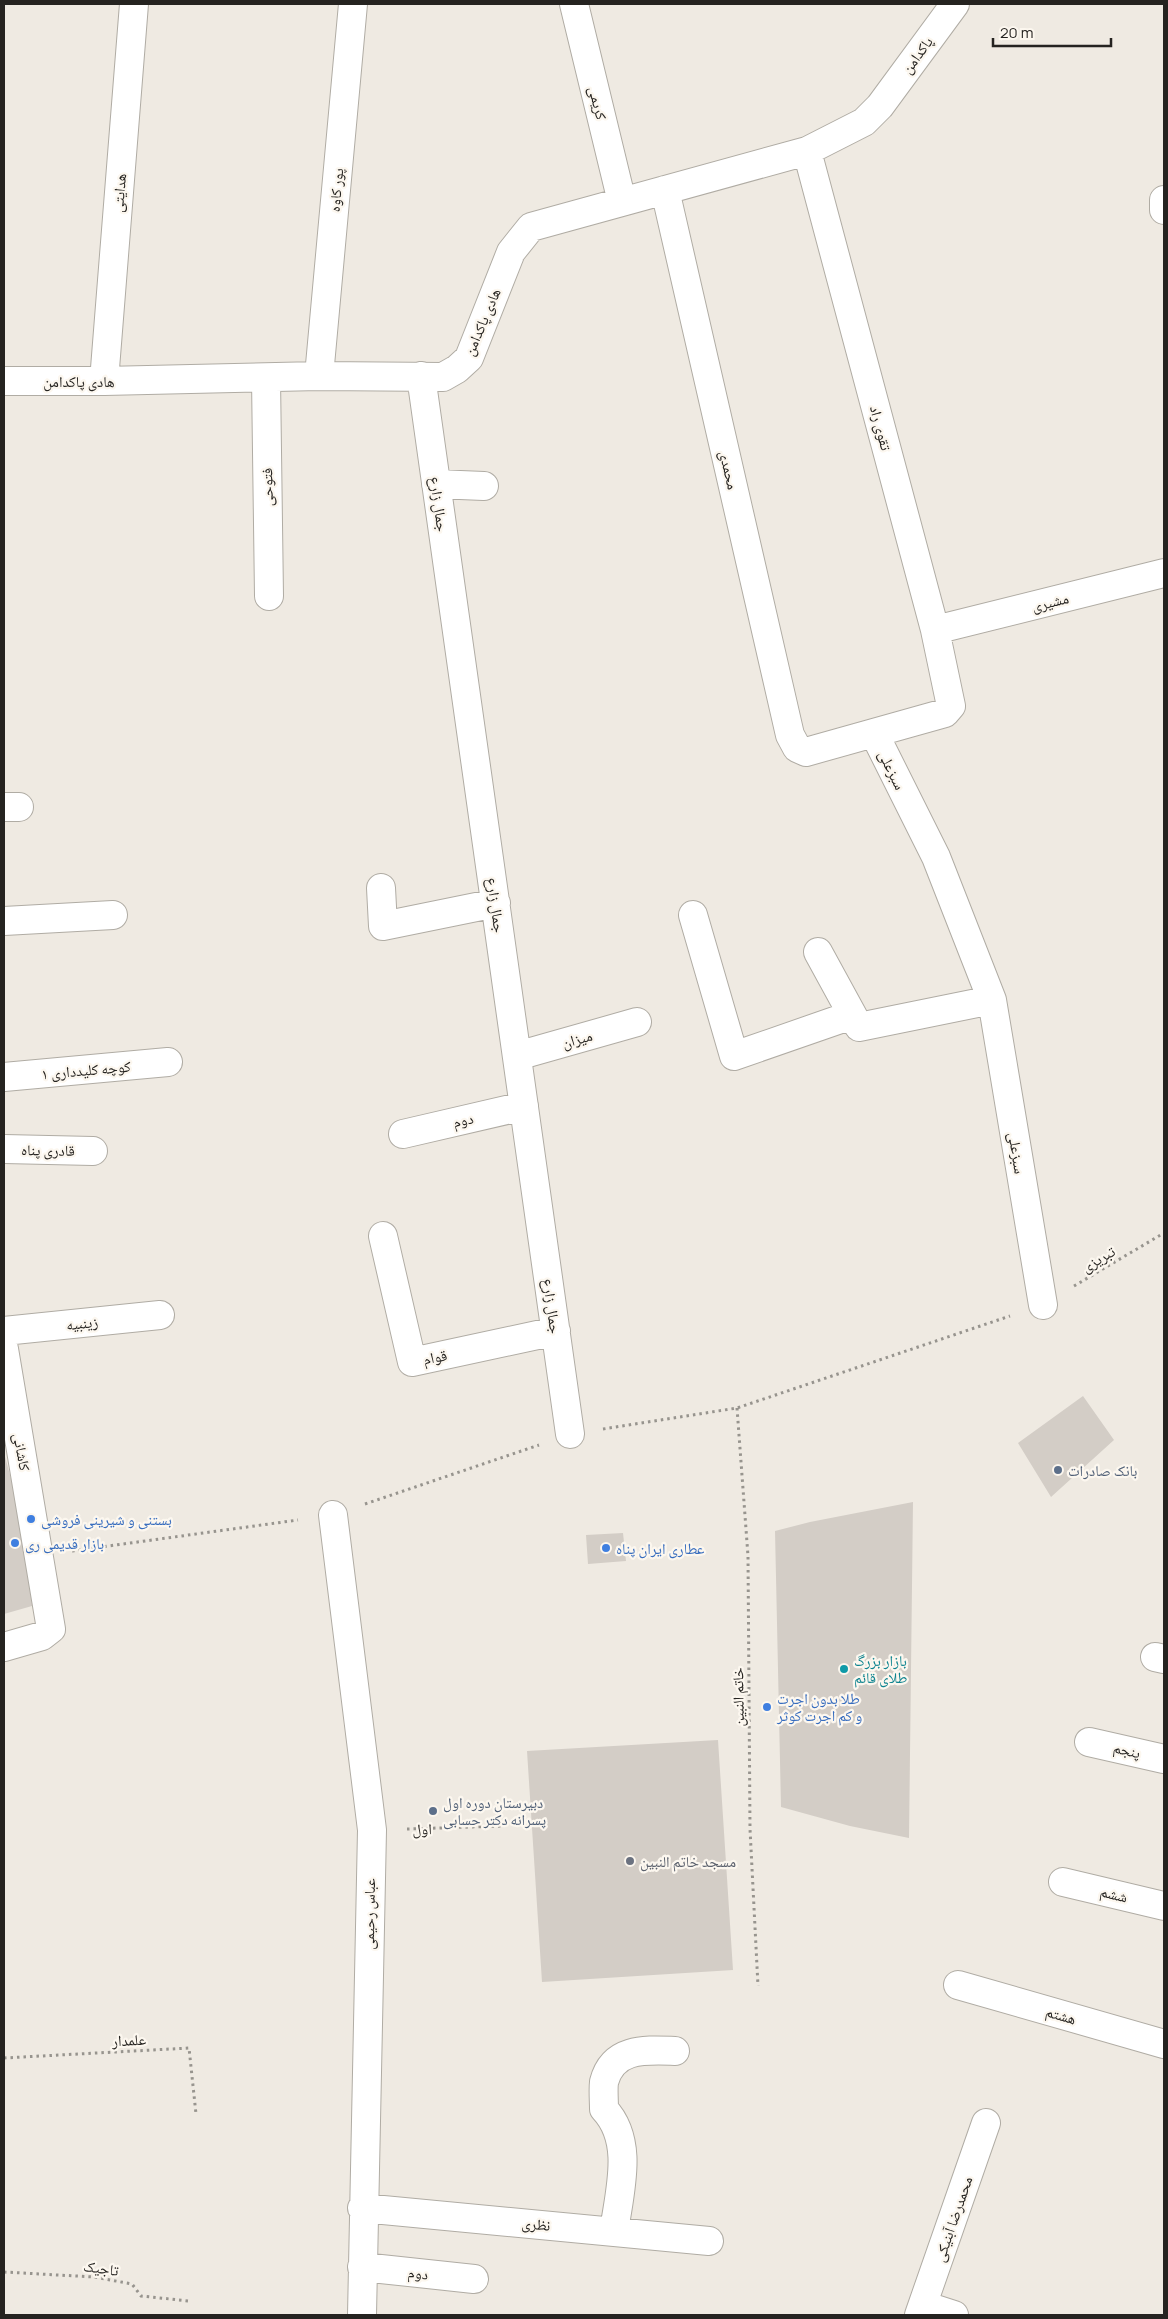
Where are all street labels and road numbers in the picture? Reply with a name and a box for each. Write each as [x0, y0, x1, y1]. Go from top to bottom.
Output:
street label: پاکدامن [896, 32, 938, 78]
street label: کریمی [584, 84, 612, 122]
street label: پور کاوه [324, 167, 348, 213]
street label: هدایتی [107, 173, 131, 213]
street label: هادی پاکدامن [458, 285, 506, 359]
street label: هادی پاکدامن [43, 371, 115, 392]
street label: تقوی راد [865, 403, 897, 453]
street label: محمدی [714, 448, 744, 492]
street label: فتوحی [256, 468, 278, 506]
street label: جمال زارع [425, 475, 453, 533]
street label: مشیری [1029, 587, 1071, 617]
street label: سبزعلی [873, 747, 911, 794]
street label: جمال زارع [482, 876, 510, 934]
street label: میزان [559, 1025, 595, 1053]
street label: کوچه کلیدداری ۱ [40, 1056, 132, 1084]
street label: دوم [451, 1107, 475, 1133]
street label: سبزعلی [1003, 1131, 1031, 1175]
street label: قادری پناه [21, 1139, 75, 1161]
street label: تبریزی [1077, 1240, 1119, 1277]
street label: جمال زارع [538, 1277, 566, 1335]
street label: زینبیه [65, 1311, 99, 1335]
street label: قوام [421, 1344, 449, 1370]
street label: کاشانی [8, 1431, 36, 1473]
street label: خاتم النبین [727, 1667, 749, 1727]
street label: پنجم [1111, 1737, 1143, 1763]
street label: اول [412, 1818, 432, 1840]
street label: عباس رحیمی [358, 1878, 380, 1950]
street label: ششم [1098, 1880, 1130, 1908]
street label: هشتم [1043, 2001, 1079, 2029]
street label: علمدار [111, 2029, 147, 2051]
street label: محمدرضا آبنیکی [929, 2173, 977, 2265]
street label: نظری [521, 2212, 551, 2236]
street label: تاجیک [82, 2255, 121, 2281]
street label: دوم [407, 2261, 429, 2285]

